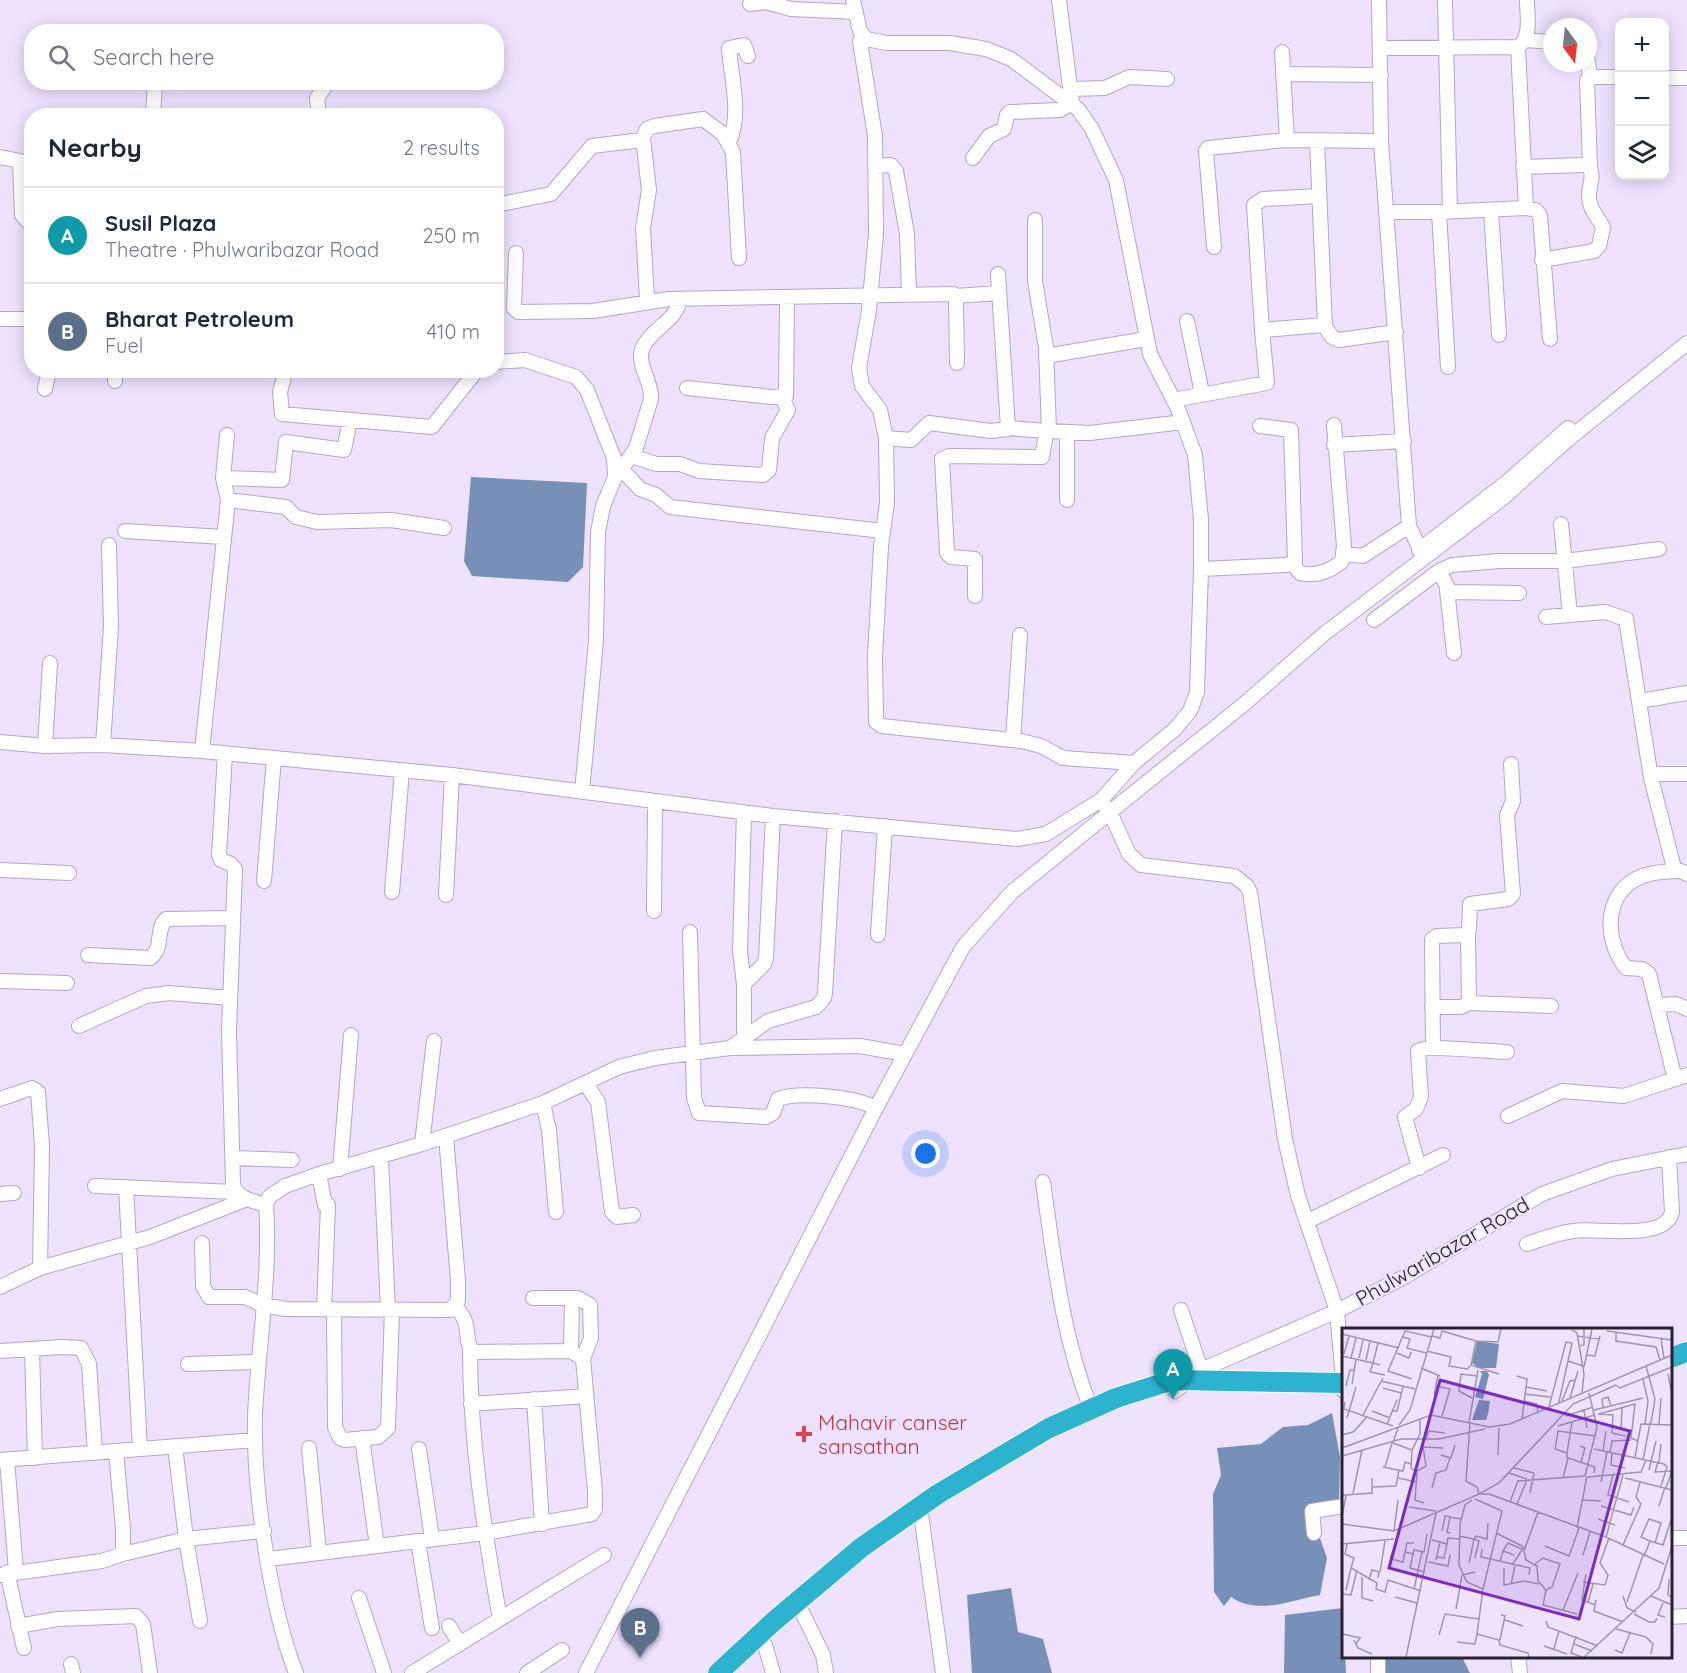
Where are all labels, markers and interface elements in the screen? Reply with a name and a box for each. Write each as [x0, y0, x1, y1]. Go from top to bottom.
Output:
north arrow [1543, 18, 1597, 72]
map controls [1615, 18, 1669, 180]
button: + [1615, 18, 1669, 72]
search box [24, 24, 504, 90]
icon: search [45, 41, 78, 74]
text: Search here [93, 43, 214, 71]
button: − [1615, 72, 1669, 126]
button: layers [1615, 126, 1669, 180]
text: Nearby [48, 131, 142, 164]
text: 2 results [403, 135, 480, 160]
text: Susil Plaza [105, 209, 216, 237]
text: A [61, 223, 74, 248]
text: 250 m [422, 223, 480, 248]
text: Theatre · Phulwaribazar Road [105, 237, 379, 262]
text: Bharat Petroleum [105, 305, 294, 333]
text: B [61, 319, 74, 344]
text: 410 m [427, 319, 480, 344]
text: Fuel [105, 333, 143, 358]
your location [911, 1139, 940, 1168]
street label: Phulwaribazar Road [1351, 1191, 1533, 1311]
inset map [1342, 1328, 1672, 1658]
pin: A [1154, 1350, 1192, 1399]
place label: Mahavir canser sansathan [818, 1409, 967, 1459]
marker: Mahavir canser sansathan [795, 1425, 813, 1443]
pin: B [620, 1608, 660, 1658]

